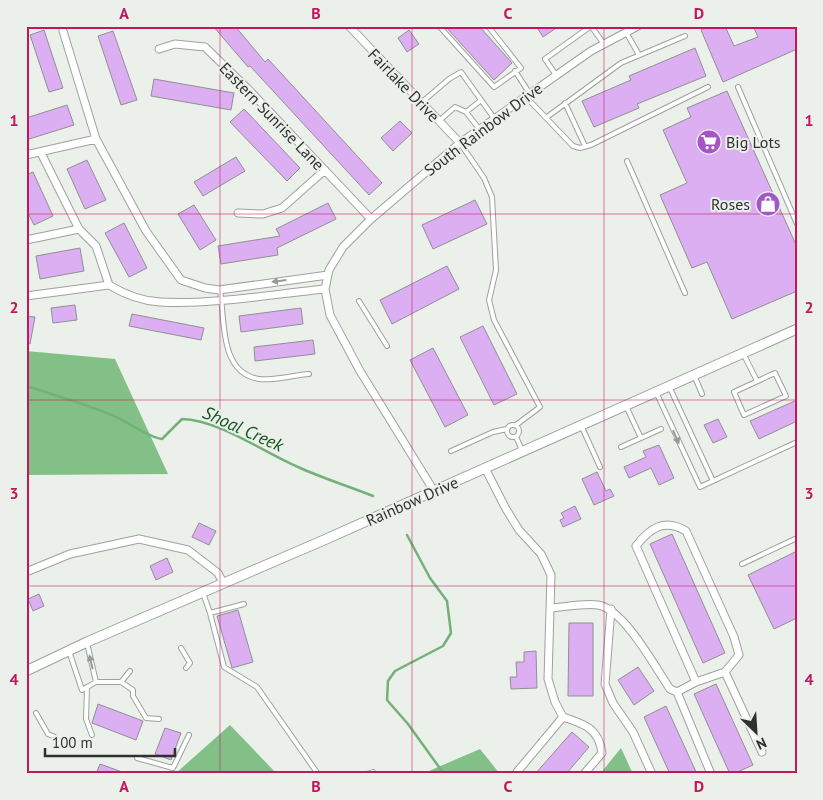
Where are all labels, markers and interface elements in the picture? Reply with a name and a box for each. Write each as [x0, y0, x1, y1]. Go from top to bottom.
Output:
text: A [119, 3, 129, 23]
text: B [311, 3, 321, 23]
text: C [504, 3, 513, 23]
text: D [694, 3, 704, 23]
street label: Fairlake Drive [364, 44, 444, 126]
street label: Eastern Sunrise Lane [215, 58, 329, 174]
street label: South Rainbow Drive [420, 78, 546, 180]
text: 1 [9, 110, 19, 130]
text: 1 [804, 110, 814, 130]
supermarket icon: Big Lots [696, 129, 722, 155]
place label: Big Lots [726, 132, 781, 152]
shop icon: Roses [755, 191, 781, 217]
place label: Roses [711, 194, 750, 214]
one-way arrow [271, 278, 287, 286]
text: 2 [9, 297, 19, 317]
text: 2 [804, 297, 814, 317]
water label: Shoal Creek [199, 401, 288, 457]
one-way arrow [672, 430, 680, 444]
street label: Rainbow Drive [363, 472, 461, 530]
text: 3 [9, 483, 19, 503]
text: 3 [804, 483, 814, 503]
one-way arrow [87, 655, 95, 670]
text: 4 [9, 669, 19, 689]
text: 4 [804, 669, 814, 689]
north arrow [730, 708, 780, 758]
scale bar [45, 725, 175, 757]
text: 100 m [52, 733, 93, 752]
text: N [754, 734, 769, 754]
text: A [119, 776, 129, 796]
text: B [311, 776, 321, 796]
text: C [504, 776, 513, 796]
text: D [694, 776, 704, 796]

